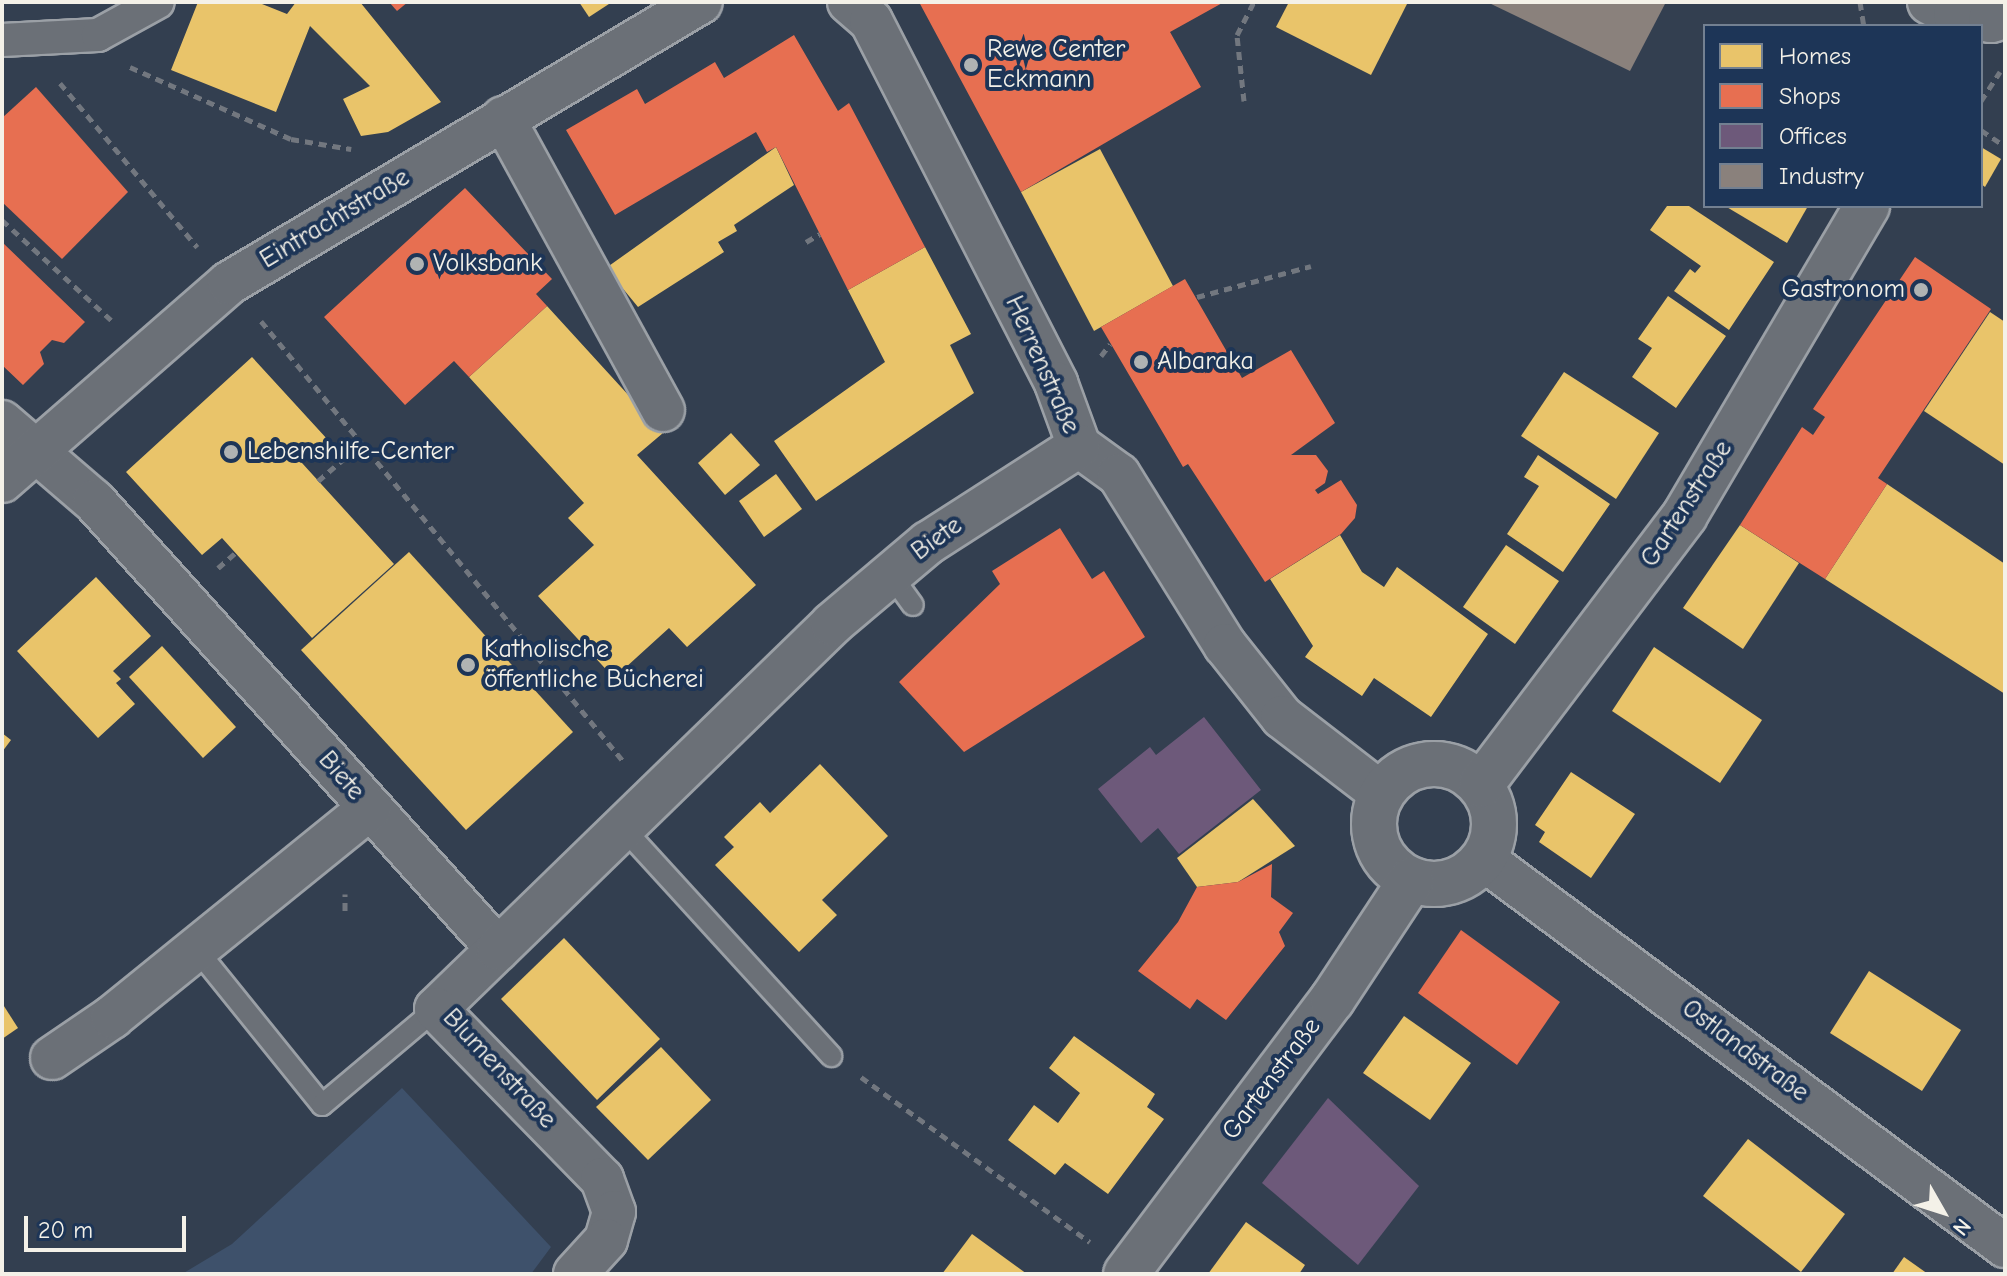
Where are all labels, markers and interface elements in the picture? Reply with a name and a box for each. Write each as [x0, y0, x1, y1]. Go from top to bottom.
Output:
legend [1703, 24, 1983, 208]
place label: Rewe Center Eckmann [987, 34, 1125, 96]
text: Homes [1779, 42, 1851, 70]
marker: Rewe Center Eckmann [962, 56, 980, 74]
text: Shops [1779, 82, 1840, 110]
text: Offices [1779, 122, 1847, 150]
street label: Eintrachtstraße [255, 162, 415, 276]
text: Industry [1779, 162, 1864, 190]
place label: Volksbank [433, 248, 543, 280]
marker: Volksbank [408, 255, 426, 273]
place label: Gastronom [1781, 274, 1905, 306]
marker: Gastronom [1912, 281, 1930, 299]
street label: Herrenstraße [998, 291, 1086, 439]
place label: Albaraka [1157, 346, 1254, 378]
marker: Albaraka [1132, 353, 1150, 371]
street label: Gartenstraße [1635, 435, 1739, 573]
place label: Lebenshilfe-Center [247, 436, 454, 468]
marker: Lebenshilfe-Center [222, 443, 240, 461]
street label: Biete [906, 510, 968, 568]
place label: Katholische öffentliche Bücherei [484, 634, 704, 696]
marker: Katholische öffentliche Bücherei [459, 656, 477, 674]
street label: Biete [311, 745, 371, 807]
street label: Ostlandstraße [1676, 993, 1814, 1109]
street label: Blumenstraße [436, 1003, 562, 1135]
street label: Gartenstraße [1216, 1012, 1328, 1146]
north arrow [1903, 1172, 1983, 1252]
scale bar [28, 1200, 190, 1250]
text: N [1947, 1213, 1976, 1241]
text: 20 m [38, 1216, 93, 1244]

